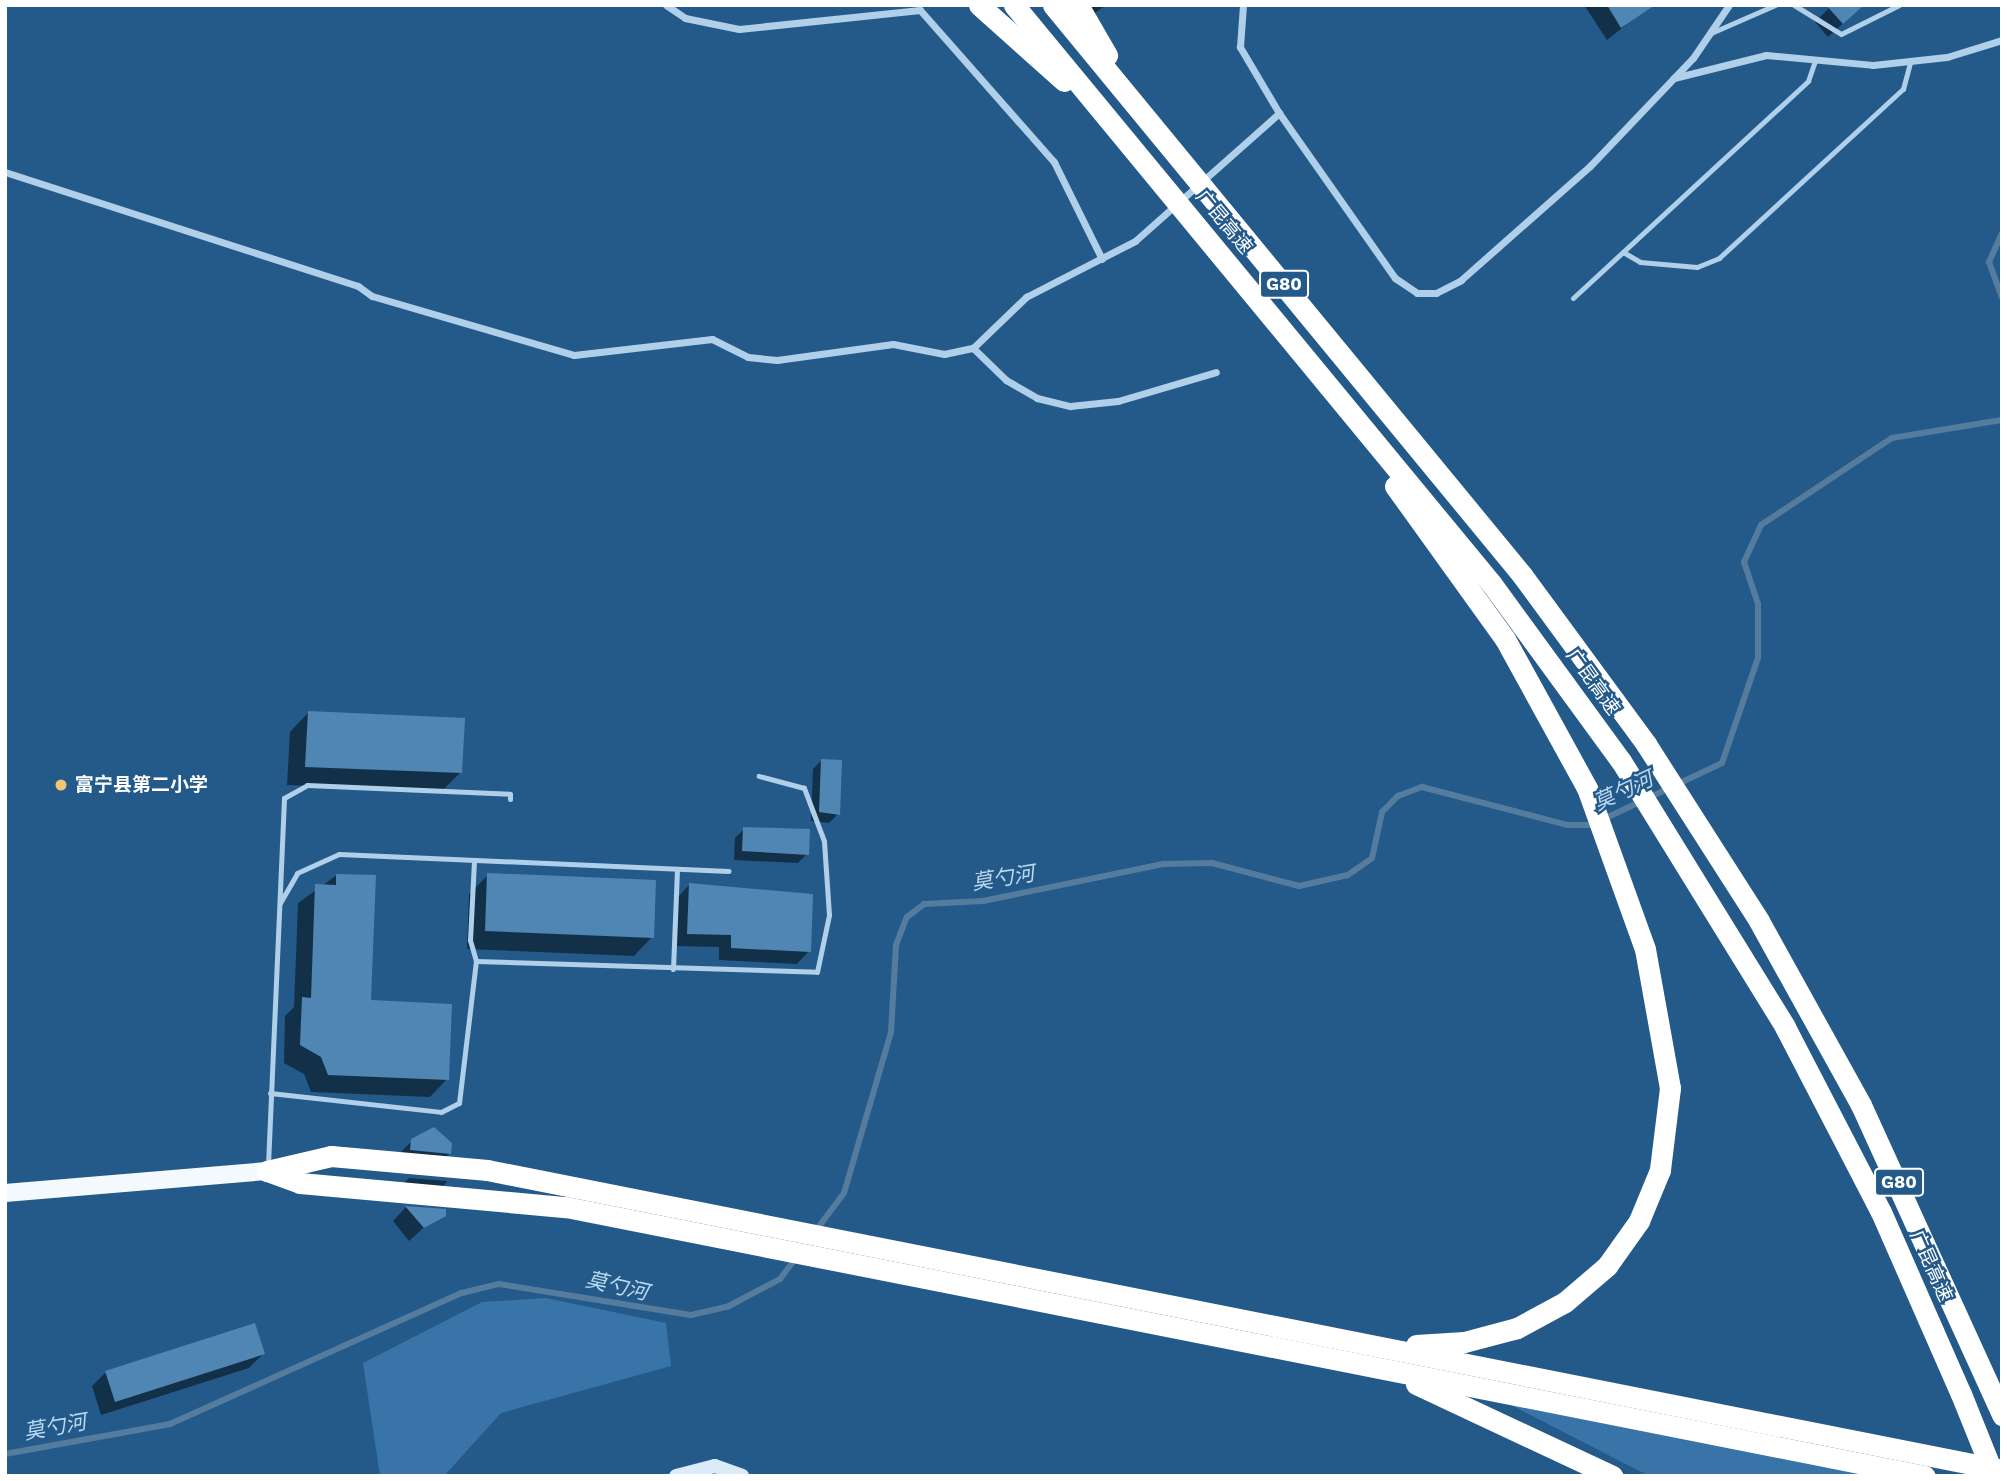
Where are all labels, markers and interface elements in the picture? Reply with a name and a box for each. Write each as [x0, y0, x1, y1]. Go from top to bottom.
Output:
street label: 广昆高速 [1191, 186, 1257, 258]
road number: G80 [1258, 270, 1310, 298]
street label: 广昆高速 [1561, 645, 1625, 719]
water label: 莫勺河 [1589, 766, 1657, 816]
place label: 富宁县第二小学 [75, 774, 208, 796]
marker: 富宁县第二小学 [53, 777, 69, 793]
water label: 莫勺河 [970, 861, 1036, 895]
road number: G80 [1873, 1168, 1925, 1196]
street label: 广昆高速 [1905, 1227, 1957, 1305]
water label: 莫勺河 [583, 1267, 651, 1305]
water label: 莫勺河 [22, 1409, 88, 1445]

